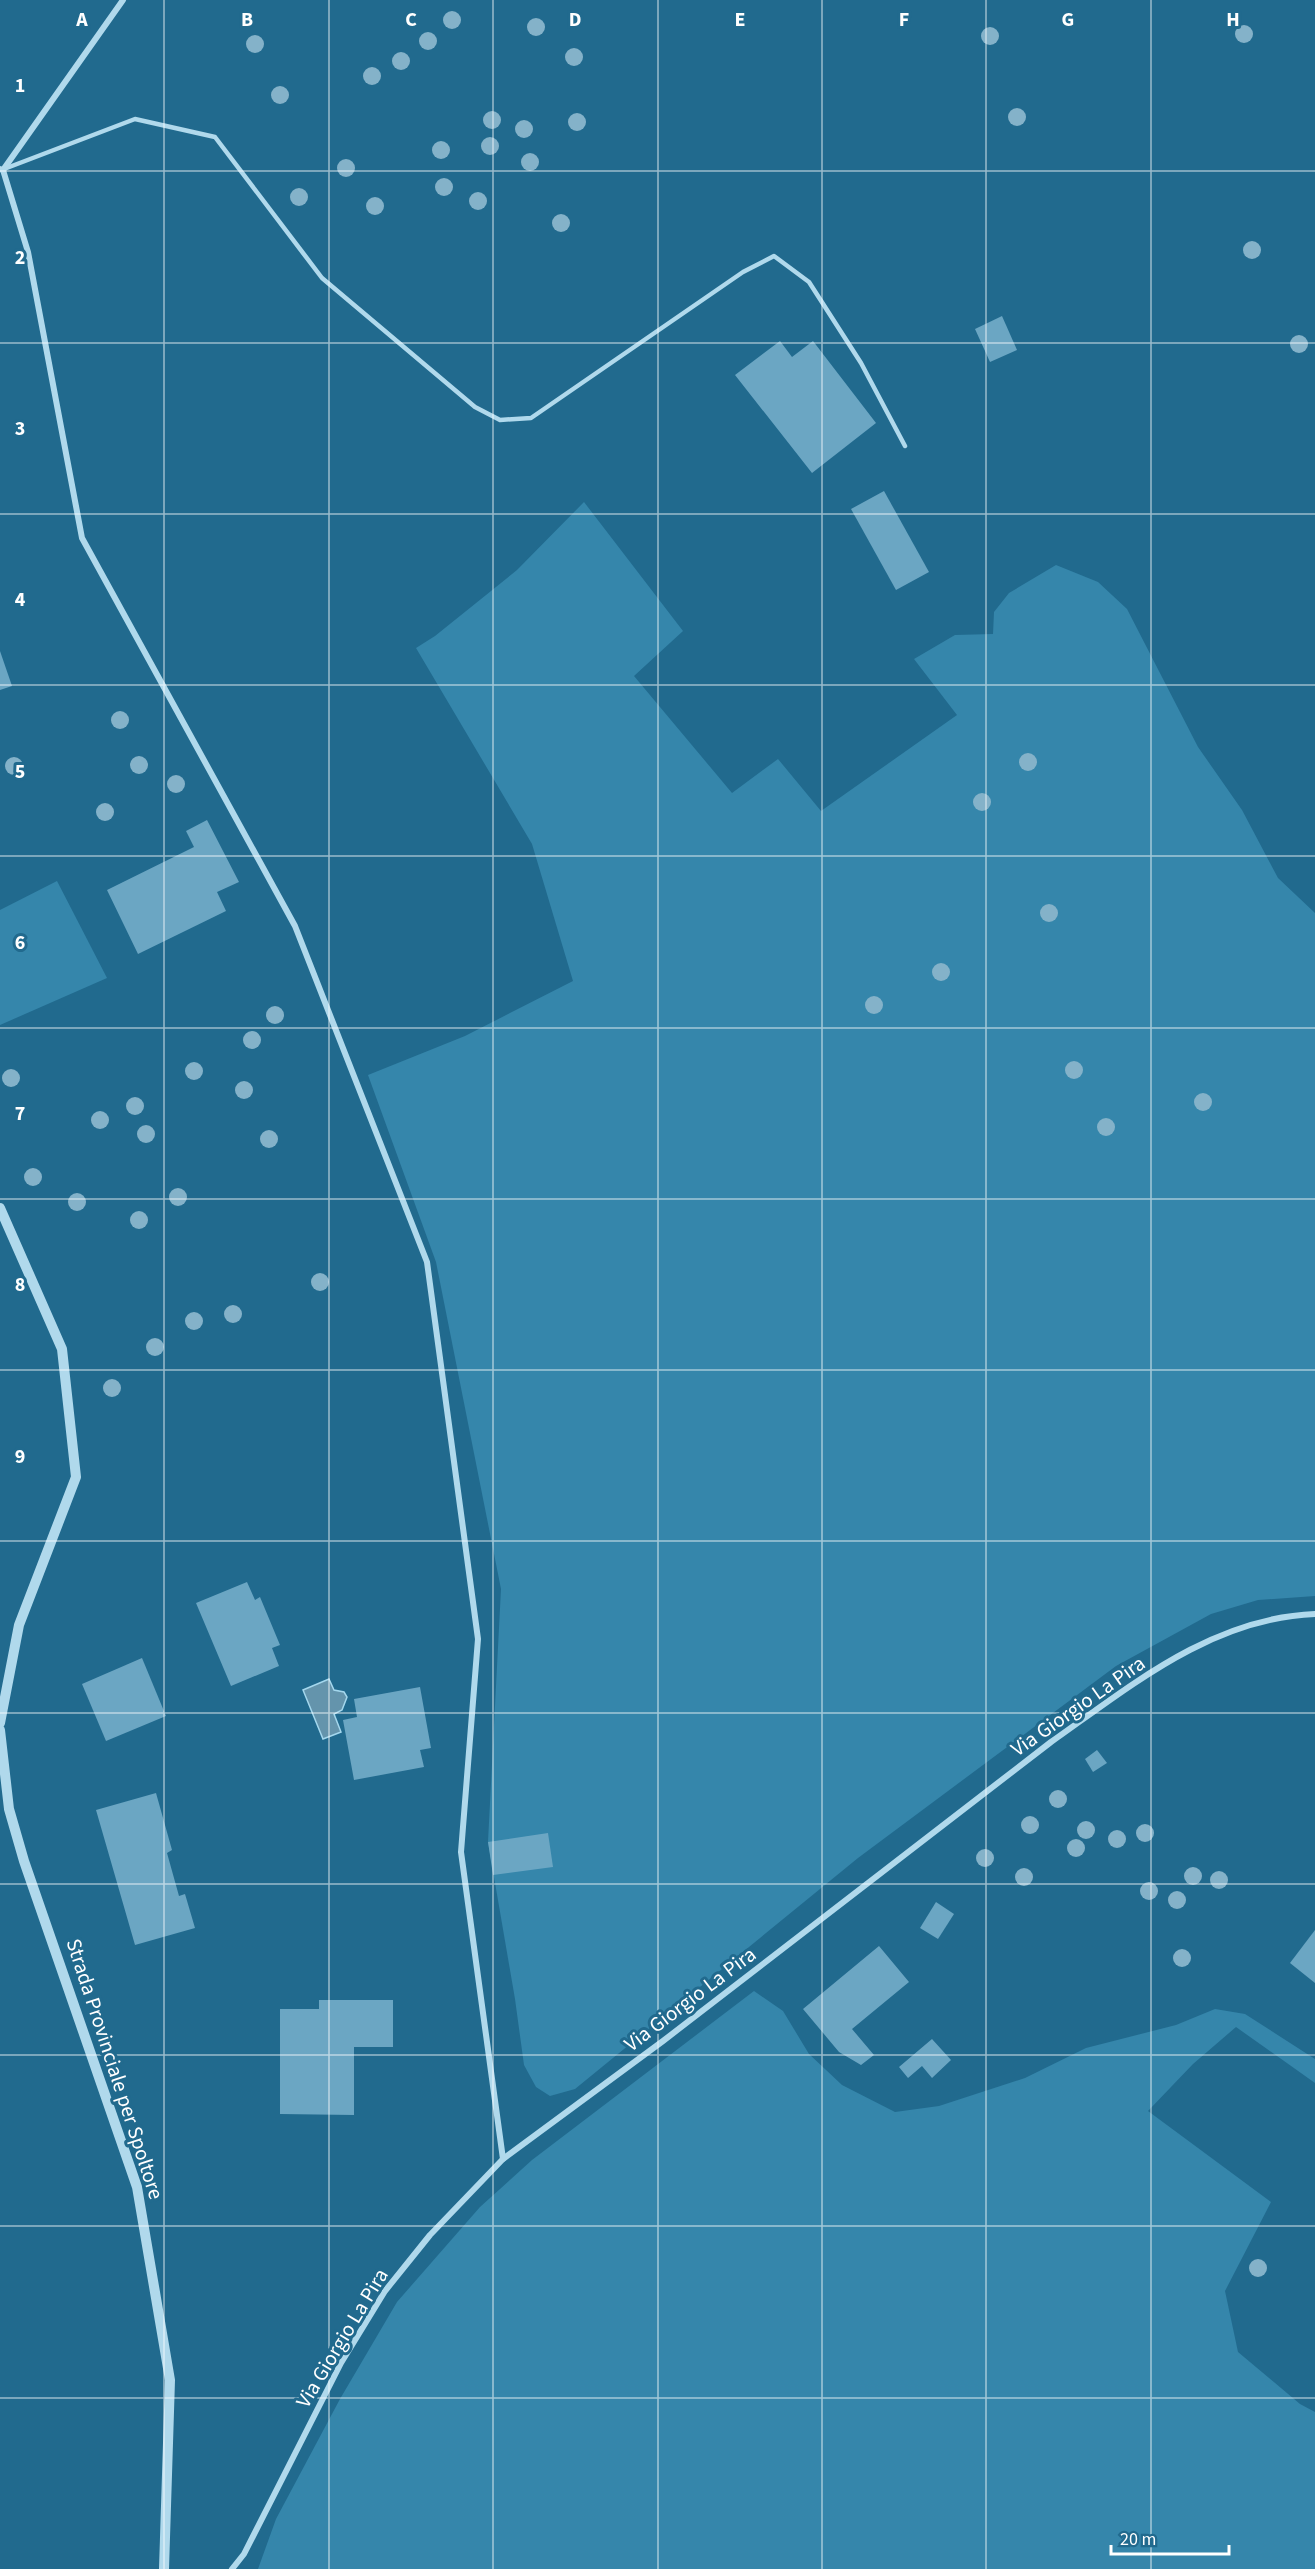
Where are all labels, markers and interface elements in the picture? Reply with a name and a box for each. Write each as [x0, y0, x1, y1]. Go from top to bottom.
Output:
text: A [75, 6, 88, 34]
text: B [241, 6, 253, 34]
text: C [405, 6, 417, 34]
text: D [569, 6, 581, 34]
text: E [735, 6, 745, 34]
text: F [899, 6, 909, 34]
text: G [1062, 6, 1074, 34]
text: H [1226, 6, 1240, 34]
text: 1 [15, 72, 25, 100]
text: 2 [15, 244, 25, 272]
text: 3 [15, 415, 25, 443]
text: 4 [15, 586, 26, 614]
text: 5 [15, 758, 25, 786]
text: 6 [15, 929, 25, 957]
text: 7 [15, 1100, 25, 1128]
text: 8 [15, 1271, 25, 1299]
text: 9 [15, 1443, 25, 1471]
street label: Via Giorgio La Pira [1005, 1648, 1151, 1764]
street label: Strada Provinciale per Spoltore [59, 1935, 171, 2203]
street label: Via Giorgio La Pira [618, 1939, 762, 2059]
street label: Via Giorgio La Pira [288, 2263, 396, 2413]
scale bar [1111, 2518, 1230, 2556]
text: 20 m [1120, 2527, 1156, 2552]

